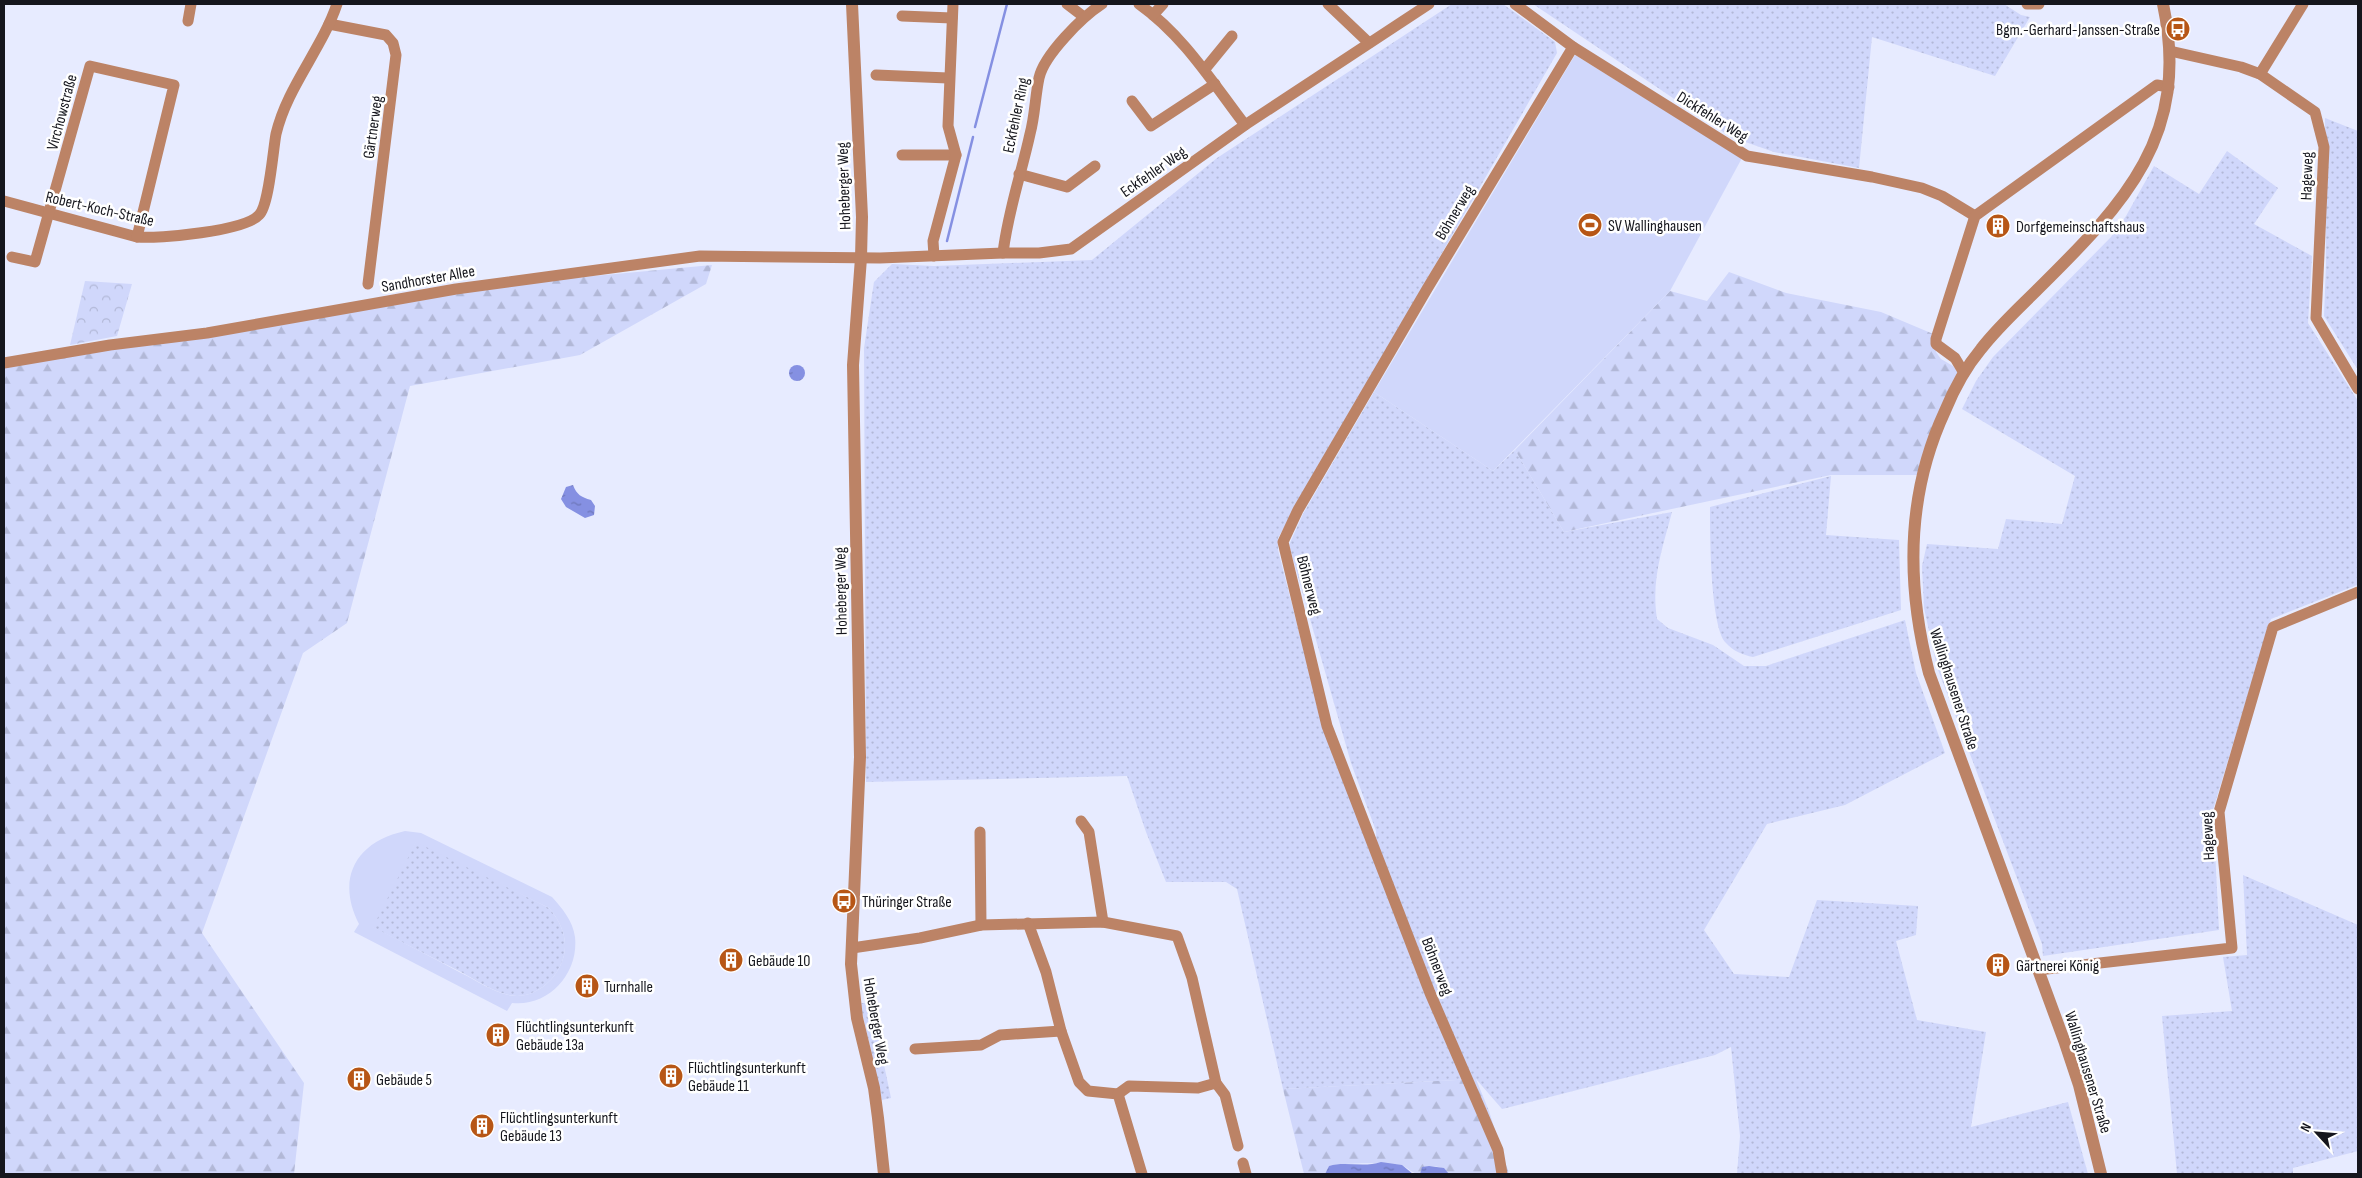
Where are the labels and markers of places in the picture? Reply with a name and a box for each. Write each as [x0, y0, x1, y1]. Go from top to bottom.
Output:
bus stop icon: Bgm.-Gerhard-Janssen-Straße [2165, 16, 2191, 42]
place label: Bgm.-Gerhard-Janssen-Straße [1996, 21, 2160, 40]
sports icon: SV Wallinghausen [1577, 212, 1603, 238]
building icon: Dorfgemeinschaftshaus [1985, 213, 2011, 239]
place label: SV Wallinghausen [1608, 217, 1702, 236]
place label: Dorfgemeinschaftshaus [2016, 218, 2145, 237]
bus stop icon: Thüringer Straße [831, 888, 857, 914]
place label: Thüringer Straße [862, 893, 952, 912]
building icon: Gebäude 10 [718, 947, 744, 973]
place label: Gebäude 10 [748, 952, 810, 971]
building icon: Gärtnerei König [1985, 952, 2011, 978]
place label: Gärtnerei König [2016, 957, 2099, 976]
building icon: Turnhalle [574, 973, 600, 999]
place label: Turnhalle [604, 978, 653, 997]
place label: Flüchtlingsunterkunft Gebäude 13a [516, 1018, 634, 1055]
building icon: Flüchtlingsunterkunft Gebäude 13a [485, 1022, 511, 1048]
place label: Flüchtlingsunterkunft Gebäude 11 [688, 1059, 806, 1096]
building icon: Flüchtlingsunterkunft Gebäude 11 [658, 1063, 684, 1089]
building icon: Gebäude 5 [346, 1066, 372, 1092]
place label: Gebäude 5 [376, 1071, 432, 1090]
place label: Flüchtlingsunterkunft Gebäude 13 [500, 1109, 618, 1146]
building icon: Flüchtlingsunterkunft Gebäude 13 [469, 1113, 495, 1139]

